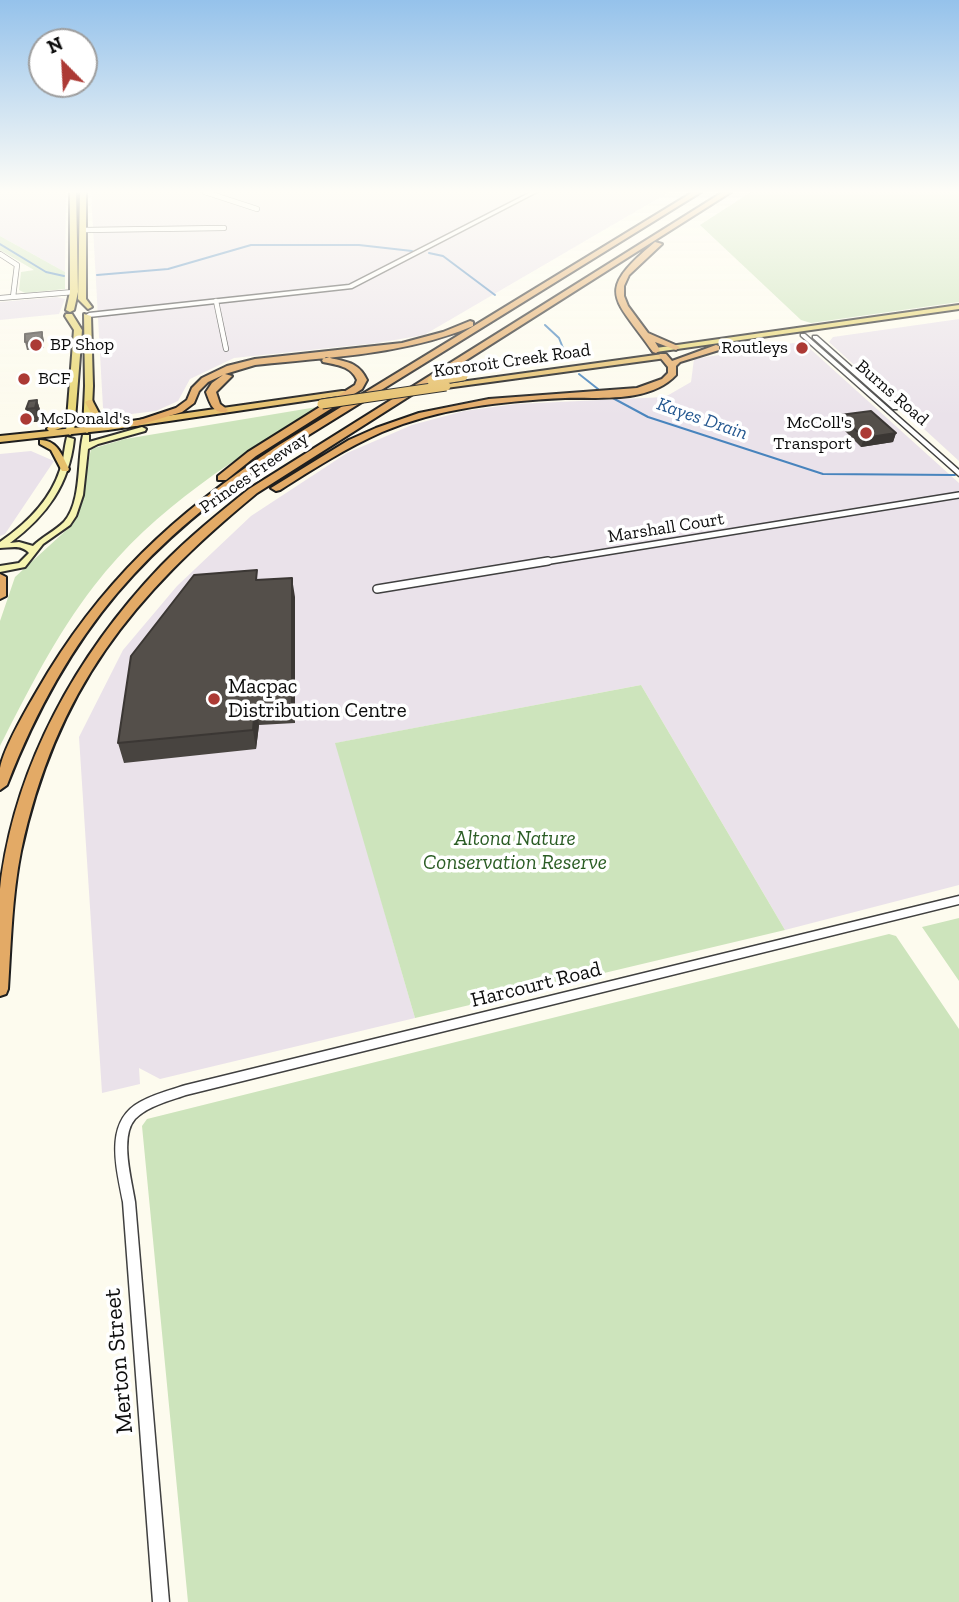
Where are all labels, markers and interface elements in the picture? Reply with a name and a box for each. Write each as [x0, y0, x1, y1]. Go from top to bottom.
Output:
north arrow [28, 28, 98, 98]
text: N [44, 32, 66, 59]
place label: BP Shop [50, 334, 114, 356]
marker: BP Shop [28, 337, 44, 353]
place label: Routleys [721, 337, 788, 359]
street label: Kororoit Creek Road [432, 339, 592, 383]
marker: Routleys [794, 340, 810, 356]
street label: Burns Road [851, 355, 933, 431]
place label: BCF [38, 368, 71, 390]
marker: BCF [16, 371, 32, 387]
water label: Kayes Drain [654, 393, 750, 445]
place label: McDonald's [40, 408, 130, 430]
marker: McDonald's [18, 411, 34, 427]
place label: McColl's Transport [773, 412, 852, 454]
marker: McColl's Transport [858, 425, 874, 441]
street label: Princes Freeway [196, 428, 312, 518]
street label: Marshall Court [606, 508, 726, 548]
place label: Macpac Distribution Centre [228, 674, 407, 724]
marker: Macpac Distribution Centre [206, 691, 222, 707]
park label: Altona Nature Conservation Reserve [423, 826, 607, 876]
street label: Harcourt Road [468, 957, 604, 1013]
street label: Merton Street [98, 1287, 140, 1435]

